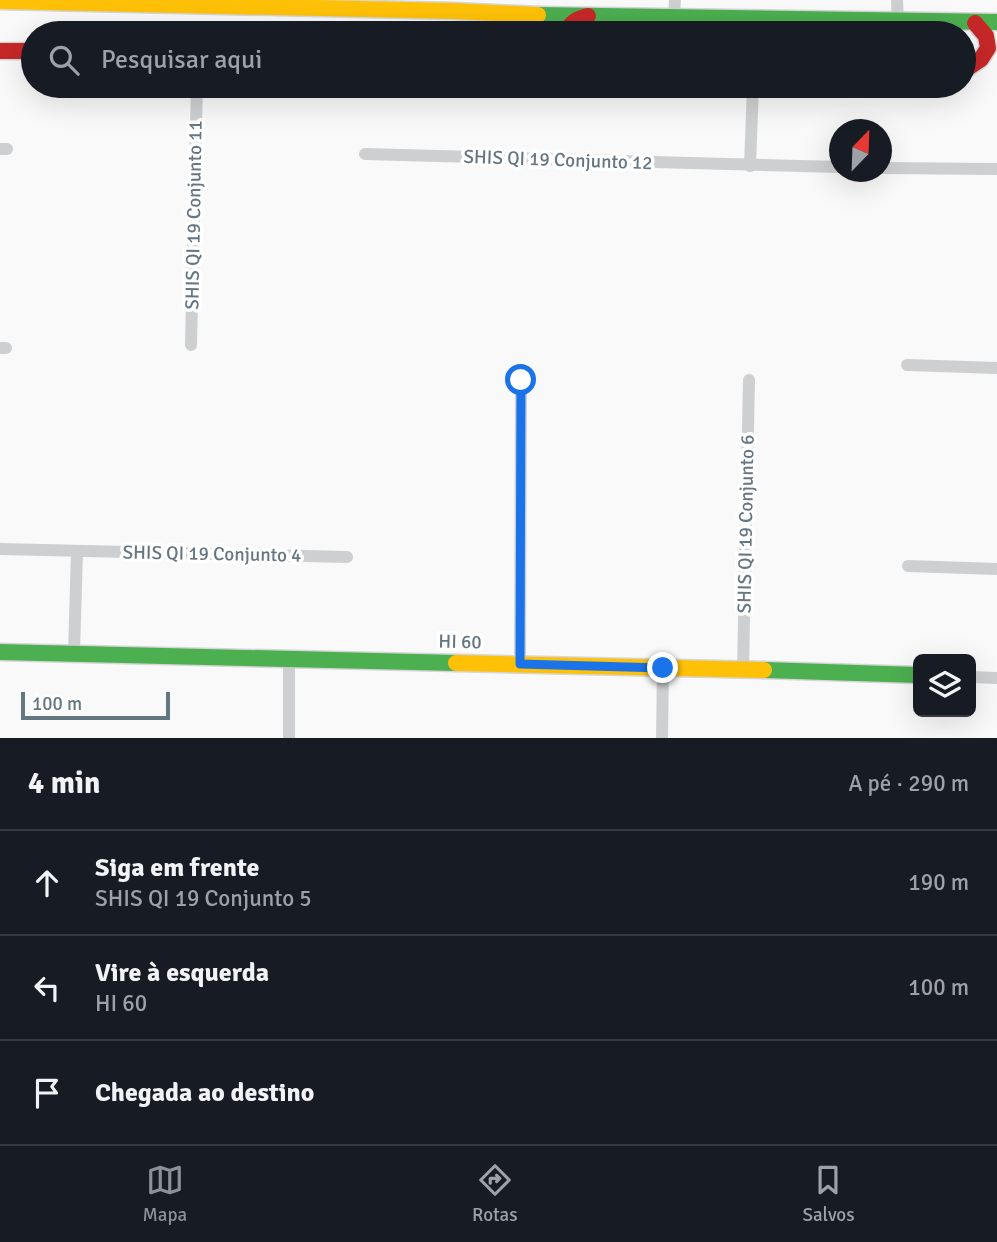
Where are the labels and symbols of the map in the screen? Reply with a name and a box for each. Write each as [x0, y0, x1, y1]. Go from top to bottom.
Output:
north arrow [829, 119, 892, 182]
street label: SHIS QI 19 Conjunto 11 [180, 120, 208, 310]
street label: SHIS QI 19 Conjunto 12 [463, 145, 653, 175]
route start [505, 364, 536, 395]
street label: SHIS QI 19 Conjunto 6 [732, 434, 760, 614]
street label: SHIS QI 19 Conjunto 4 [122, 540, 302, 568]
street label: HI 60 [438, 630, 482, 654]
route end [647, 652, 678, 683]
scale bar [21, 689, 170, 721]

